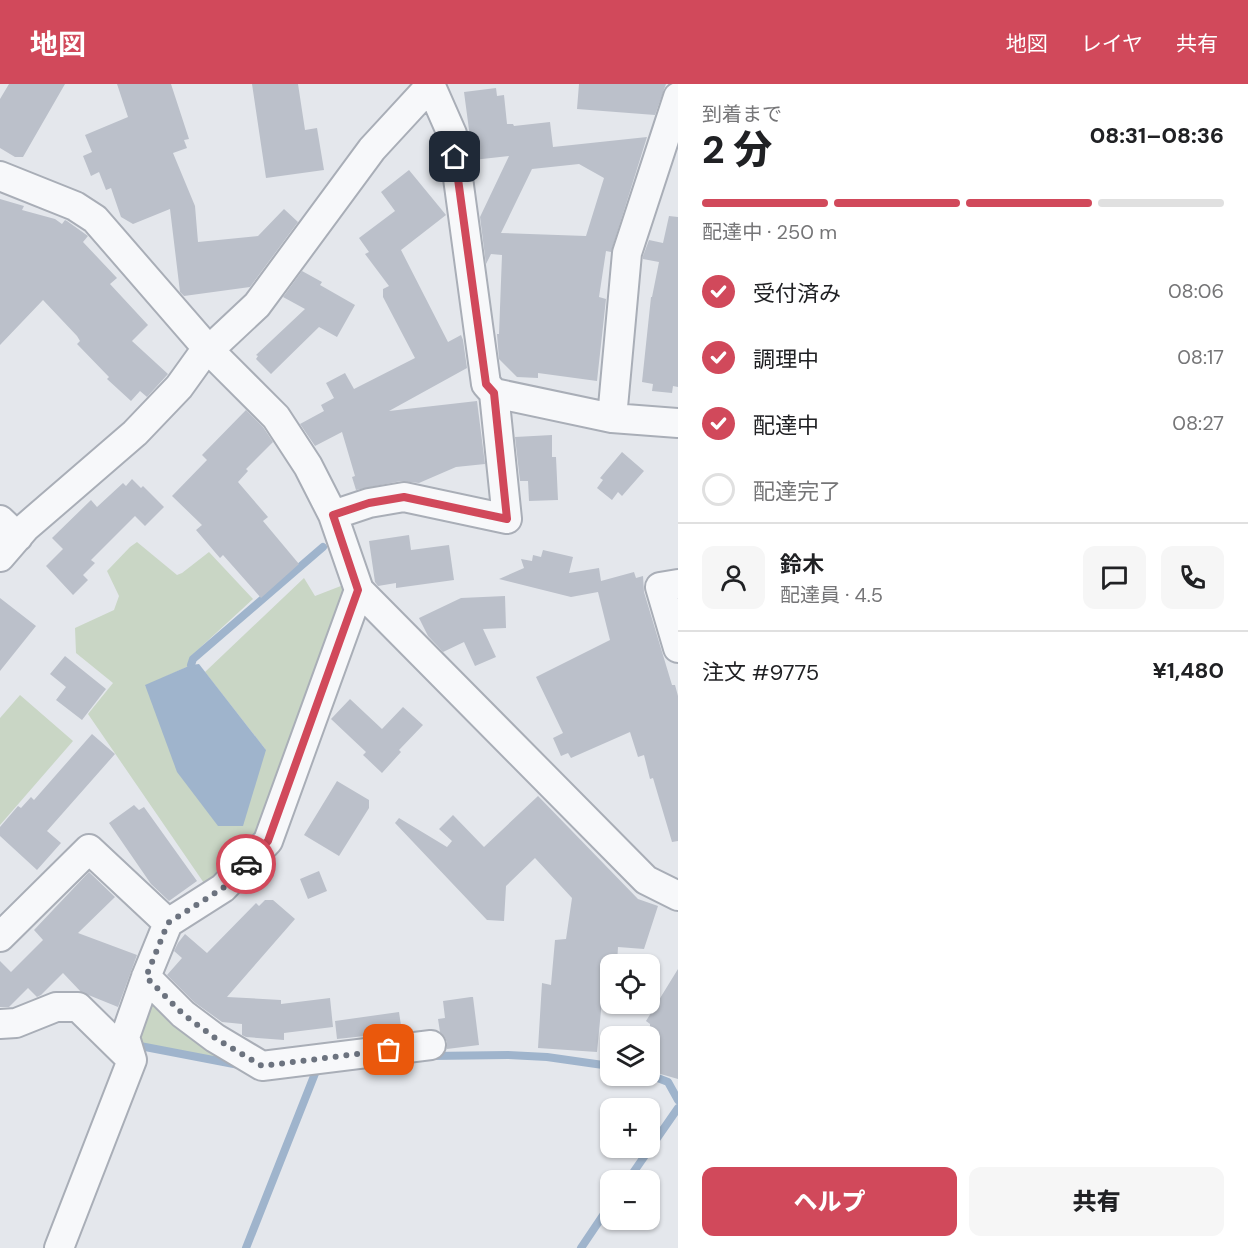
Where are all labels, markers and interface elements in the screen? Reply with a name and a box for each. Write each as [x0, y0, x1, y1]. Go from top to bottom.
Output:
text: 地図 [30, 26, 86, 63]
text: 地図 [1006, 30, 1048, 58]
text: レイヤ [1081, 30, 1143, 58]
text: 共有 [1176, 30, 1218, 58]
text: 到着まで [702, 101, 782, 127]
text: 08:31–08:36 [1090, 121, 1224, 150]
text: 2 分 [702, 124, 773, 175]
pin [429, 131, 480, 182]
icon: home [438, 140, 471, 173]
text: 配達中 · 250 m [702, 219, 837, 245]
icon: check [702, 275, 735, 308]
text: 08:06 [1168, 278, 1224, 304]
text: 受付済み [753, 279, 841, 308]
icon: check [702, 341, 735, 374]
text: 08:17 [1177, 344, 1224, 370]
text: 調理中 [753, 345, 819, 374]
icon: check [702, 407, 735, 440]
text: 08:27 [1172, 410, 1224, 436]
text: 配達中 [753, 411, 819, 440]
text: 配達完了 [753, 477, 841, 506]
button: person [702, 546, 765, 609]
button: chat [1083, 546, 1146, 609]
button: phone [1161, 546, 1224, 609]
text: 鈴木 [780, 550, 824, 579]
text: 配達員 · 4.5 [780, 582, 883, 608]
text: ¥1,480 [1153, 656, 1224, 685]
text: 注文 #9775 [702, 658, 819, 687]
courier [216, 834, 276, 894]
icon: car [230, 848, 263, 881]
map controls [600, 954, 660, 1230]
button: locate [600, 954, 660, 1014]
pin [363, 1024, 414, 1075]
button: layers [600, 1026, 660, 1086]
icon: bag [372, 1033, 405, 1066]
button: + [600, 1098, 660, 1158]
button: ヘルプ [702, 1167, 957, 1236]
button: 共有 [969, 1167, 1224, 1236]
button: − [600, 1170, 660, 1230]

